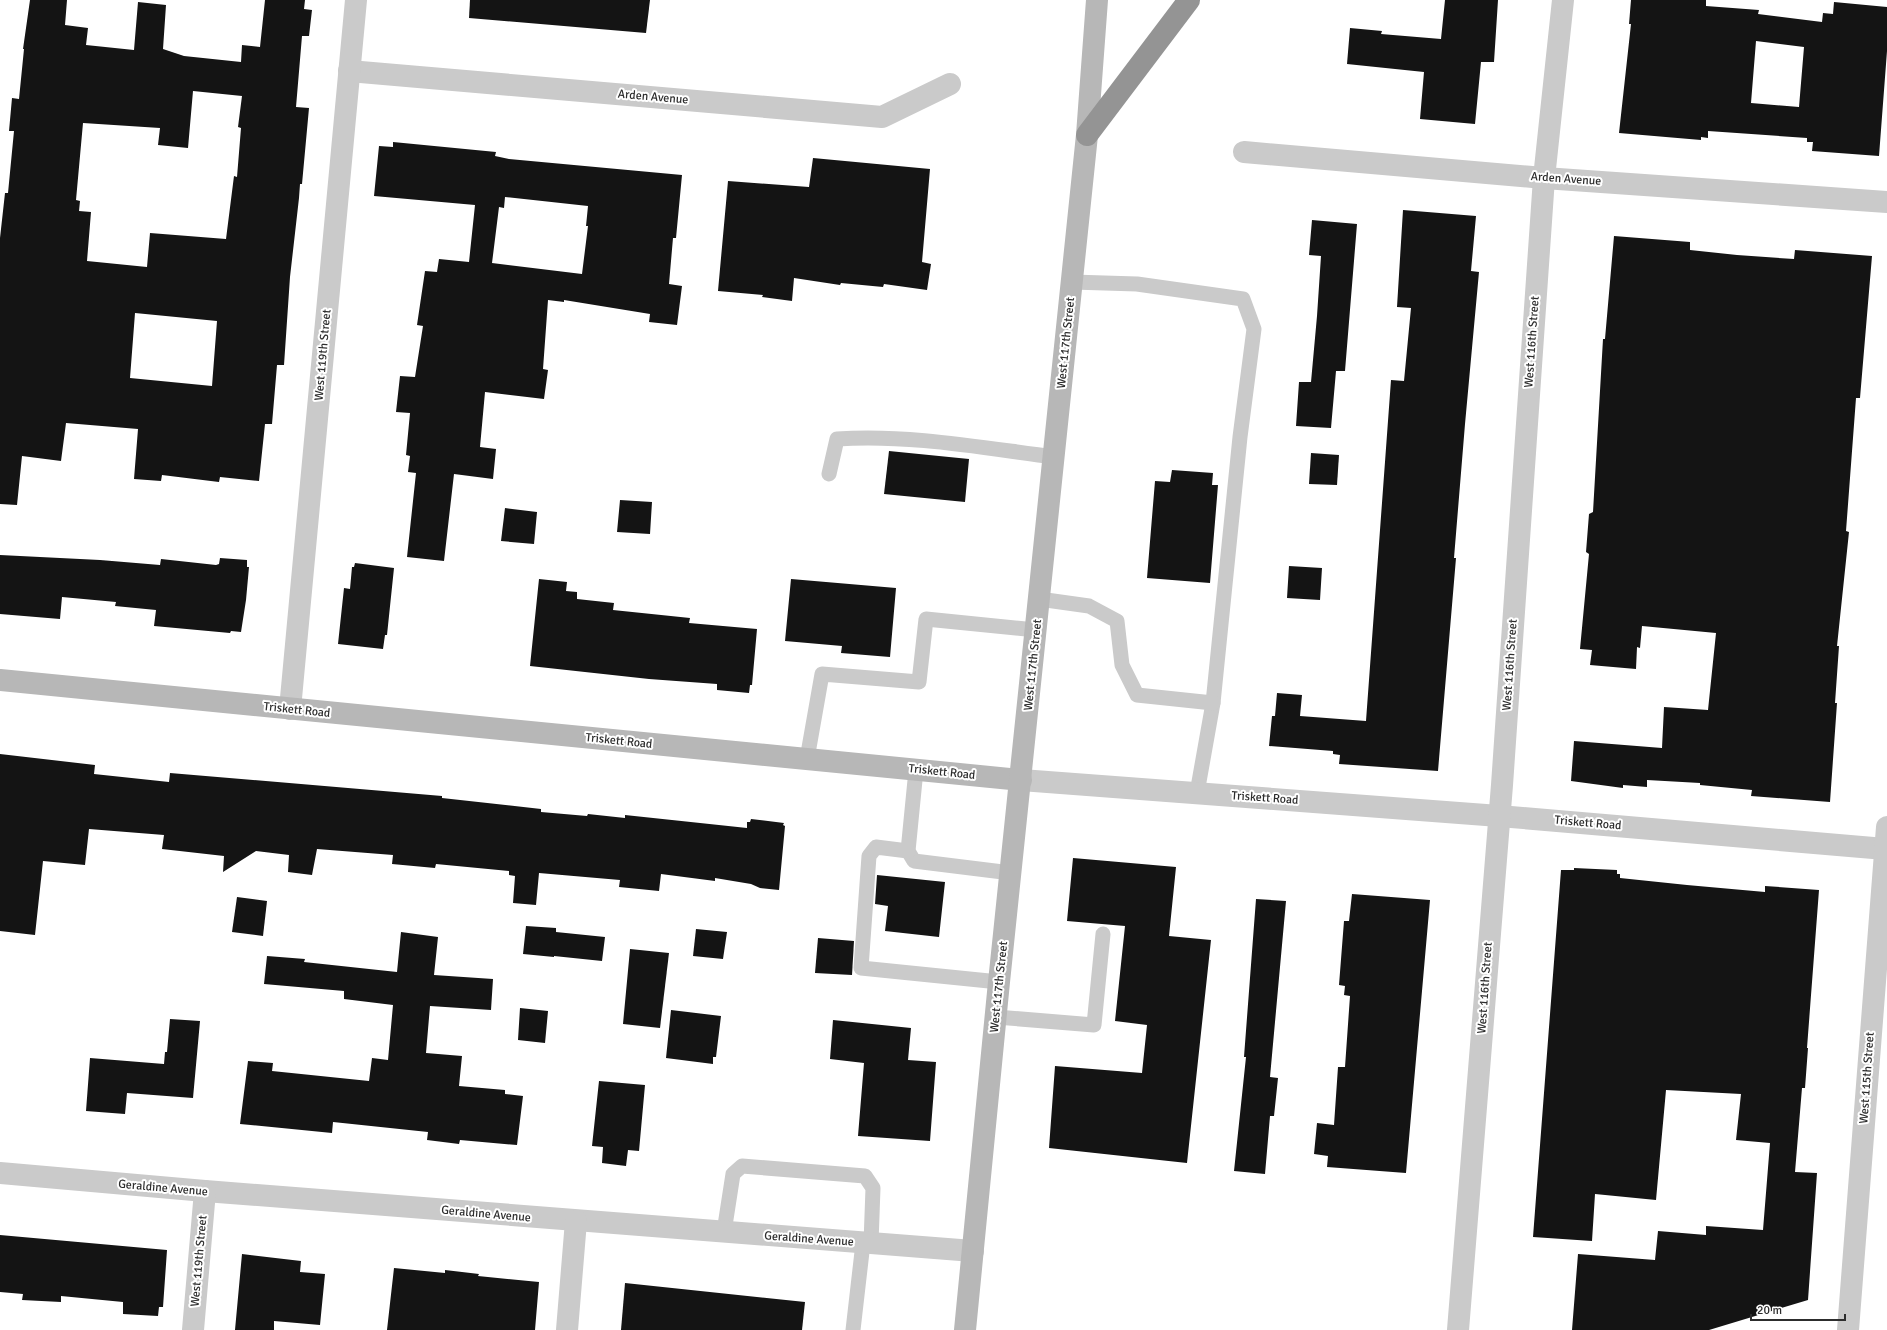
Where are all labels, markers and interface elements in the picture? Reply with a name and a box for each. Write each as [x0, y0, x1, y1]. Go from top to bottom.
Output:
street label: Arden Avenue [617, 86, 689, 108]
street label: Arden Avenue [1530, 169, 1602, 189]
street label: West 116th Street [1521, 296, 1543, 388]
street label: West 117th Street [1054, 297, 1078, 389]
street label: West 119th Street [312, 309, 334, 401]
street label: West 117th Street [1021, 619, 1045, 711]
street label: West 116th Street [1499, 619, 1521, 711]
street label: Triskett Road [263, 699, 331, 721]
street label: Triskett Road [585, 730, 653, 752]
street label: Triskett Road [908, 761, 976, 783]
street label: Triskett Road [1231, 788, 1299, 808]
street label: Triskett Road [1554, 813, 1622, 833]
street label: West 117th Street [987, 941, 1011, 1033]
street label: West 116th Street [1474, 942, 1496, 1034]
street label: West 115th Street [1856, 1032, 1878, 1124]
street label: Geraldine Avenue [118, 1177, 208, 1199]
street label: Geraldine Avenue [441, 1203, 531, 1225]
street label: West 119th Street [188, 1215, 210, 1307]
street label: Geraldine Avenue [764, 1228, 854, 1250]
scale bar [1751, 1296, 1845, 1322]
text: 20 m [1757, 1303, 1782, 1318]

